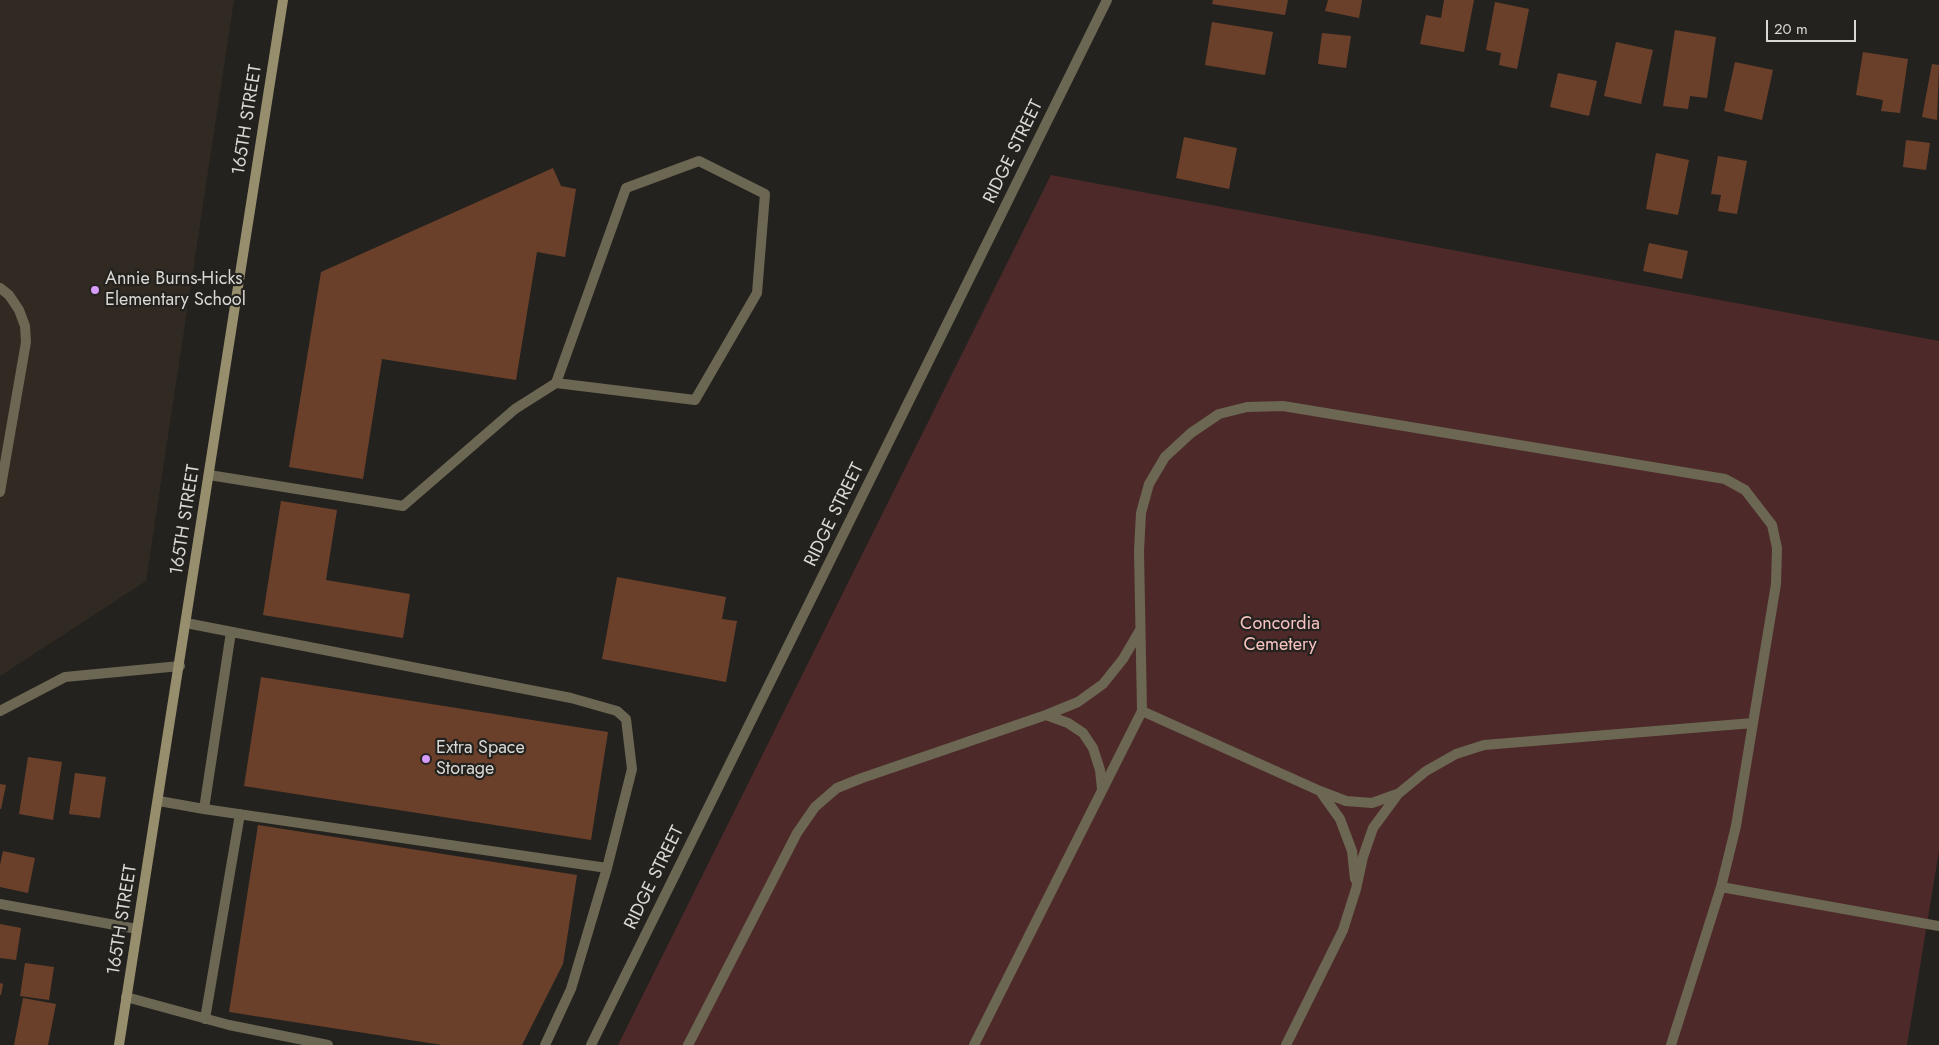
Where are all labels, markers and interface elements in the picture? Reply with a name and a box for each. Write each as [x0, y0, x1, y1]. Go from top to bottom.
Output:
scale bar [1769, 10, 1859, 42]
text: 20 m [1774, 18, 1808, 40]
street label: 165TH STREET [229, 63, 267, 177]
street label: RIDGE STREET [980, 97, 1048, 207]
place label: Annie Burns-Hicks Elementary School [105, 269, 246, 312]
marker: Annie Burns-Hicks Elementary School [89, 284, 101, 296]
street label: RIDGE STREET [801, 460, 869, 570]
street label: 165TH STREET [167, 463, 205, 577]
park label: Concordia Cemetery [1240, 614, 1320, 656]
place label: Extra Space Storage [436, 738, 525, 781]
marker: Extra Space Storage [420, 753, 432, 765]
street label: RIDGE STREET [621, 823, 689, 933]
street label: 165TH STREET [104, 863, 142, 977]

